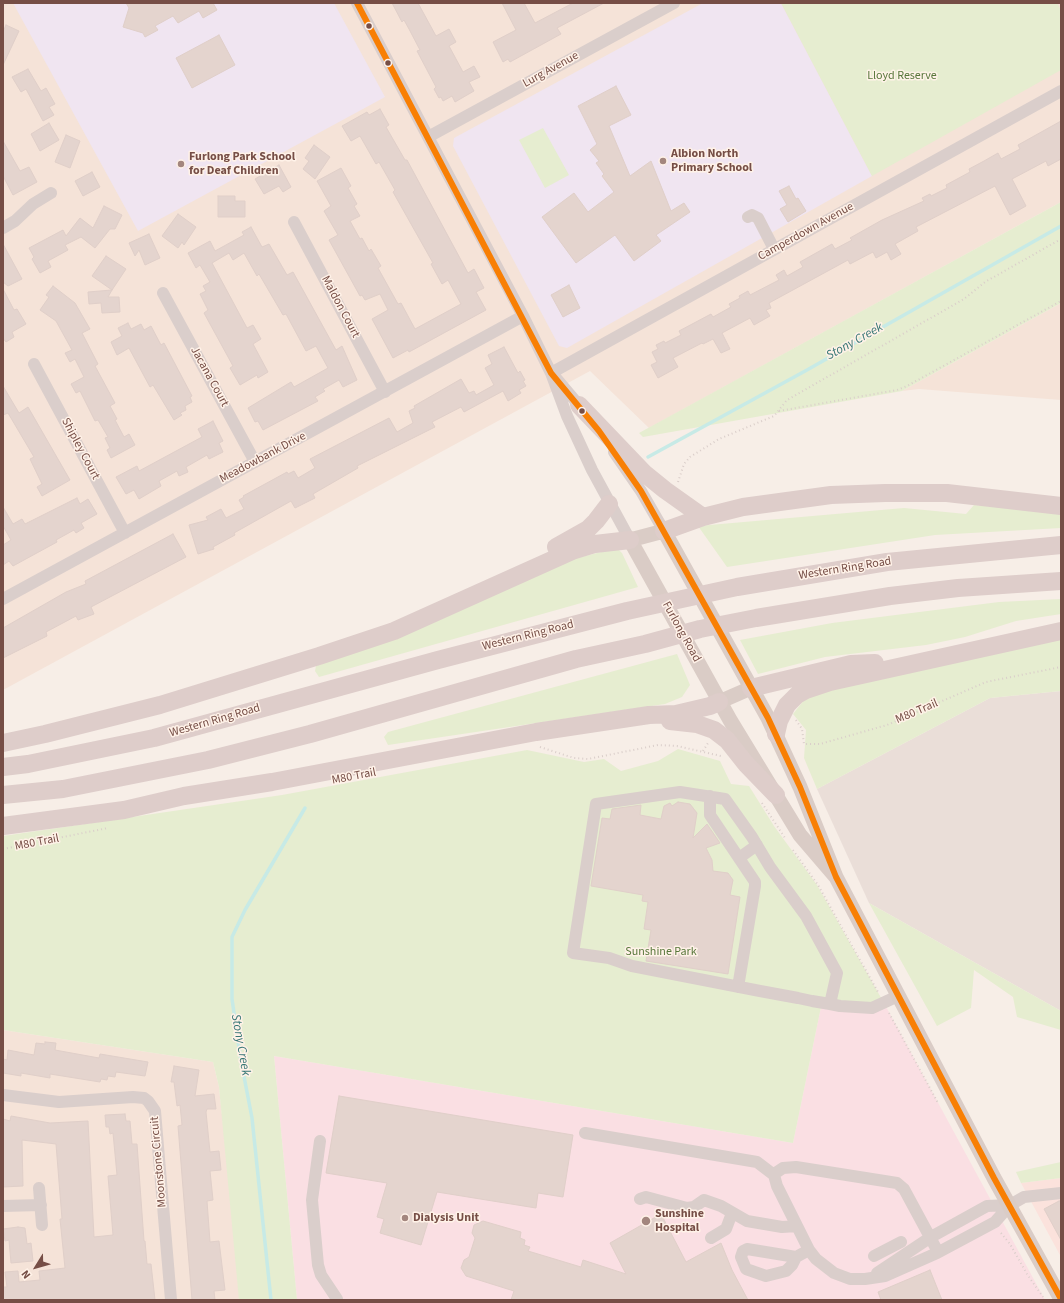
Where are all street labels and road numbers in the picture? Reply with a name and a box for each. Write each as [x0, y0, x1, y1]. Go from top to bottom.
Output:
street label: Lurg Avenue [521, 49, 581, 91]
street label: Camperdown Avenue [756, 200, 856, 264]
street label: Maldon Court [318, 274, 362, 340]
street label: Jacana Court [187, 345, 231, 409]
street label: Shipley Court [58, 416, 102, 482]
street label: Meadowbank Drive [217, 429, 309, 487]
street label: Western Ring Road [798, 555, 892, 583]
street label: Furlong Road [659, 599, 703, 665]
street label: Western Ring Road [481, 618, 575, 654]
street label: M80 Trail [894, 697, 940, 727]
street label: Western Ring Road [168, 701, 262, 741]
street label: M80 Trail [331, 766, 377, 788]
street label: M80 Trail [14, 832, 60, 854]
street label: Moonstone Circuit [148, 1116, 170, 1208]

